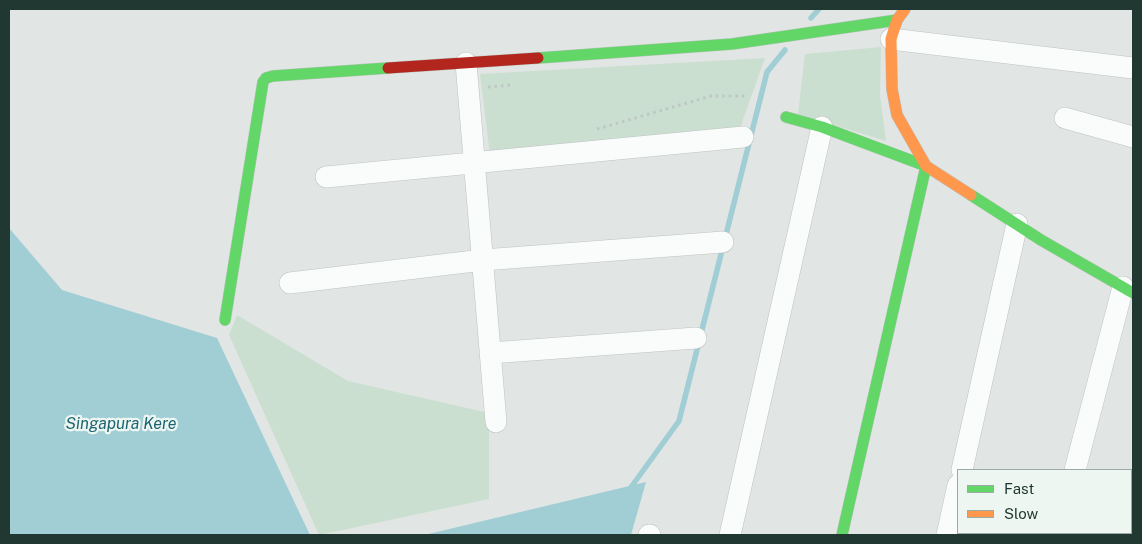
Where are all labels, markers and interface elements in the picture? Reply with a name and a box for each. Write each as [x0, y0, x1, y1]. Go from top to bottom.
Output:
water label: Singapura Kere [65, 414, 177, 434]
legend [957, 469, 1132, 534]
text: Fast [1004, 480, 1034, 497]
text: Slow [1004, 505, 1038, 522]

